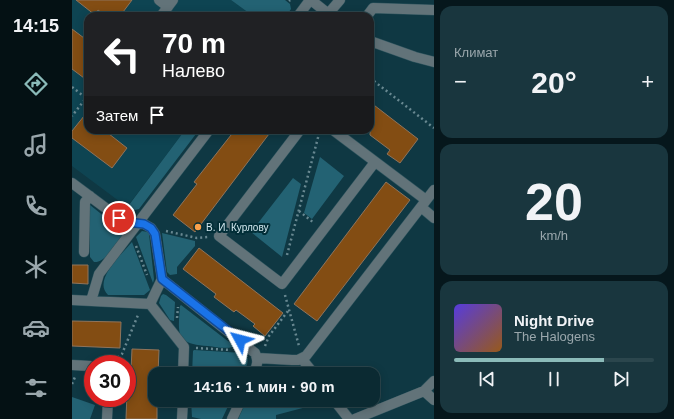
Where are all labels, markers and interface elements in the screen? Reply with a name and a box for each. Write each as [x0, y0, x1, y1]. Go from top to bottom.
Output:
text: 14:15 [13, 16, 59, 36]
icon: left [96, 28, 148, 80]
text: 70 m [162, 28, 226, 59]
text: Климат [454, 45, 498, 60]
text: Налево [162, 61, 225, 81]
text: 20° [531, 66, 577, 99]
text: − [454, 69, 467, 94]
text: + [641, 69, 654, 94]
icon: directions [22, 70, 50, 98]
icon: arrive [146, 104, 168, 126]
text: Затем [96, 107, 138, 124]
icon: music [22, 131, 50, 159]
text: 20 [525, 173, 583, 231]
icon: phone [22, 192, 50, 220]
pin [102, 201, 136, 235]
icon: arrive [108, 207, 130, 229]
marker: В. И. Курлову [193, 222, 203, 232]
place label: В. И. Курлову [206, 222, 269, 233]
text: km/h [540, 228, 568, 243]
icon: climate [22, 253, 50, 281]
text: Night Drive [514, 312, 594, 329]
icon: car [22, 314, 50, 342]
position arrow [219, 319, 261, 361]
text: The Halogens [514, 329, 595, 344]
speed limit sign: 30 [84, 355, 136, 407]
icon: previous [476, 368, 498, 390]
icon: pause [543, 368, 565, 390]
icon: next [610, 368, 632, 390]
icon: filters [22, 374, 50, 402]
text: 14:16 · 1 мин · 90 m [193, 378, 335, 395]

